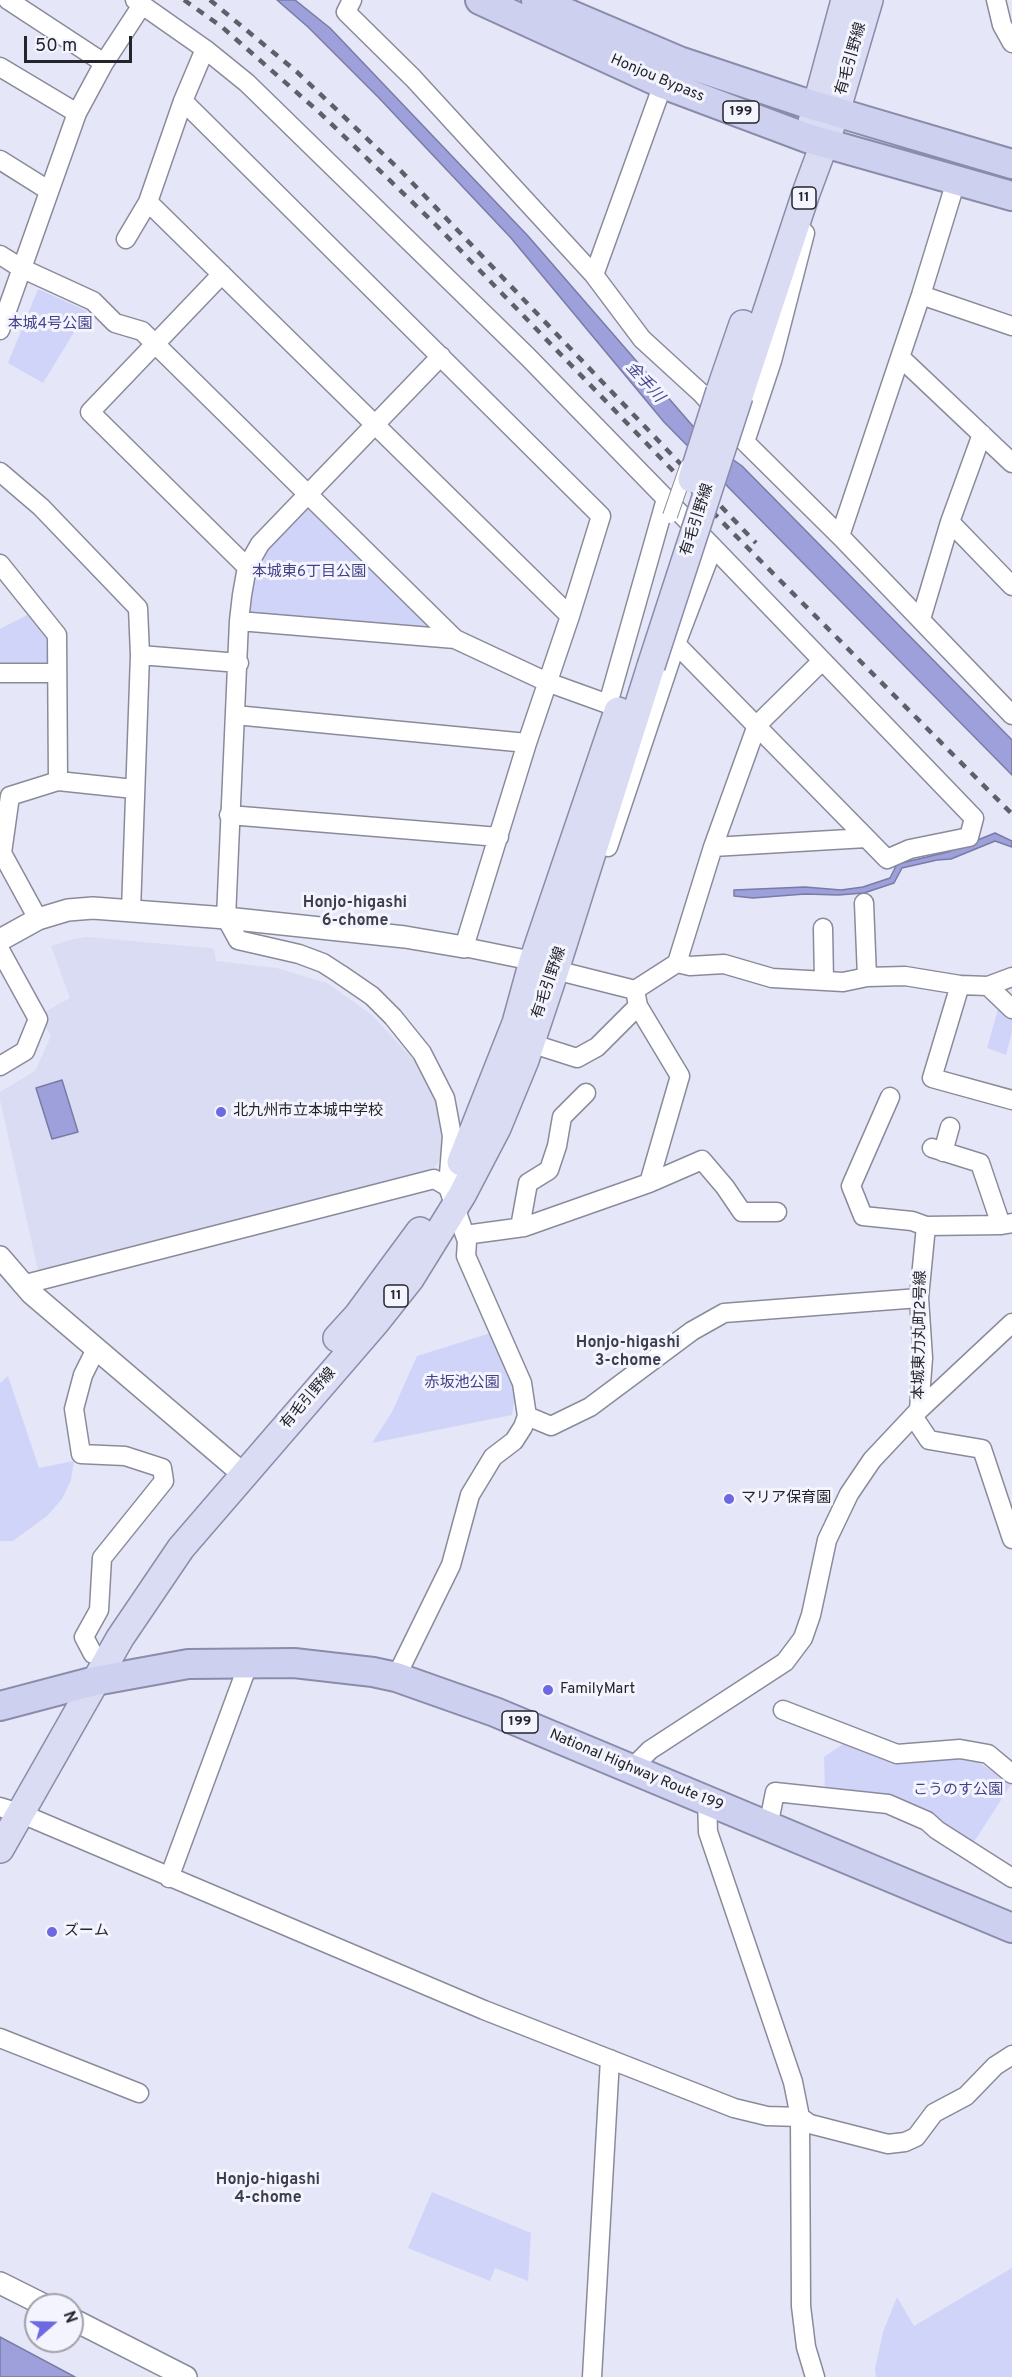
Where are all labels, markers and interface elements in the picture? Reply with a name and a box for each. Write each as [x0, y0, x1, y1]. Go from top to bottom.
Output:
street label: 有毛引野線 [833, 20, 871, 98]
scale bar [27, 24, 135, 62]
text: 50 m [35, 35, 77, 58]
street label: Honjou Bypass [607, 51, 707, 107]
road number: 199 [723, 101, 759, 123]
road number: 11 [792, 187, 816, 209]
park label: 本城4号公園 [8, 316, 92, 334]
water label: 金手川 [621, 359, 667, 407]
street label: 有毛引野線 [678, 482, 718, 558]
park label: 本城東6丁目公園 [252, 564, 366, 582]
district label: Honjo-higashi 6-chome [303, 894, 407, 932]
street label: 有毛引野線 [529, 945, 571, 1021]
place label: 北九州市立本城中学校 [233, 1103, 383, 1121]
marker: 北九州市立本城中学校 [214, 1105, 228, 1119]
street label: 本城東力丸町2号線 [911, 1270, 931, 1400]
road number: 11 [384, 1285, 408, 1307]
district label: Honjo-higashi 3-chome [576, 1334, 680, 1372]
street label: 有毛引野線 [278, 1365, 340, 1433]
park label: 赤坂池公園 [425, 1375, 499, 1393]
place label: マリア保育園 [741, 1490, 831, 1508]
marker: マリア保育園 [722, 1492, 736, 1506]
place label: FamilyMart [560, 1681, 635, 1699]
marker: FamilyMart [541, 1683, 555, 1697]
road number: 199 [502, 1711, 538, 1733]
street label: National Highway Route 199 [546, 1726, 726, 1816]
park label: こうのす公園 [913, 1782, 1003, 1800]
place label: ズーム [64, 1923, 109, 1941]
marker: ズーム [45, 1925, 59, 1939]
district label: Honjo-higashi 4-chome [216, 2171, 320, 2209]
north arrow [24, 2293, 84, 2353]
text: N [58, 2309, 80, 2326]

